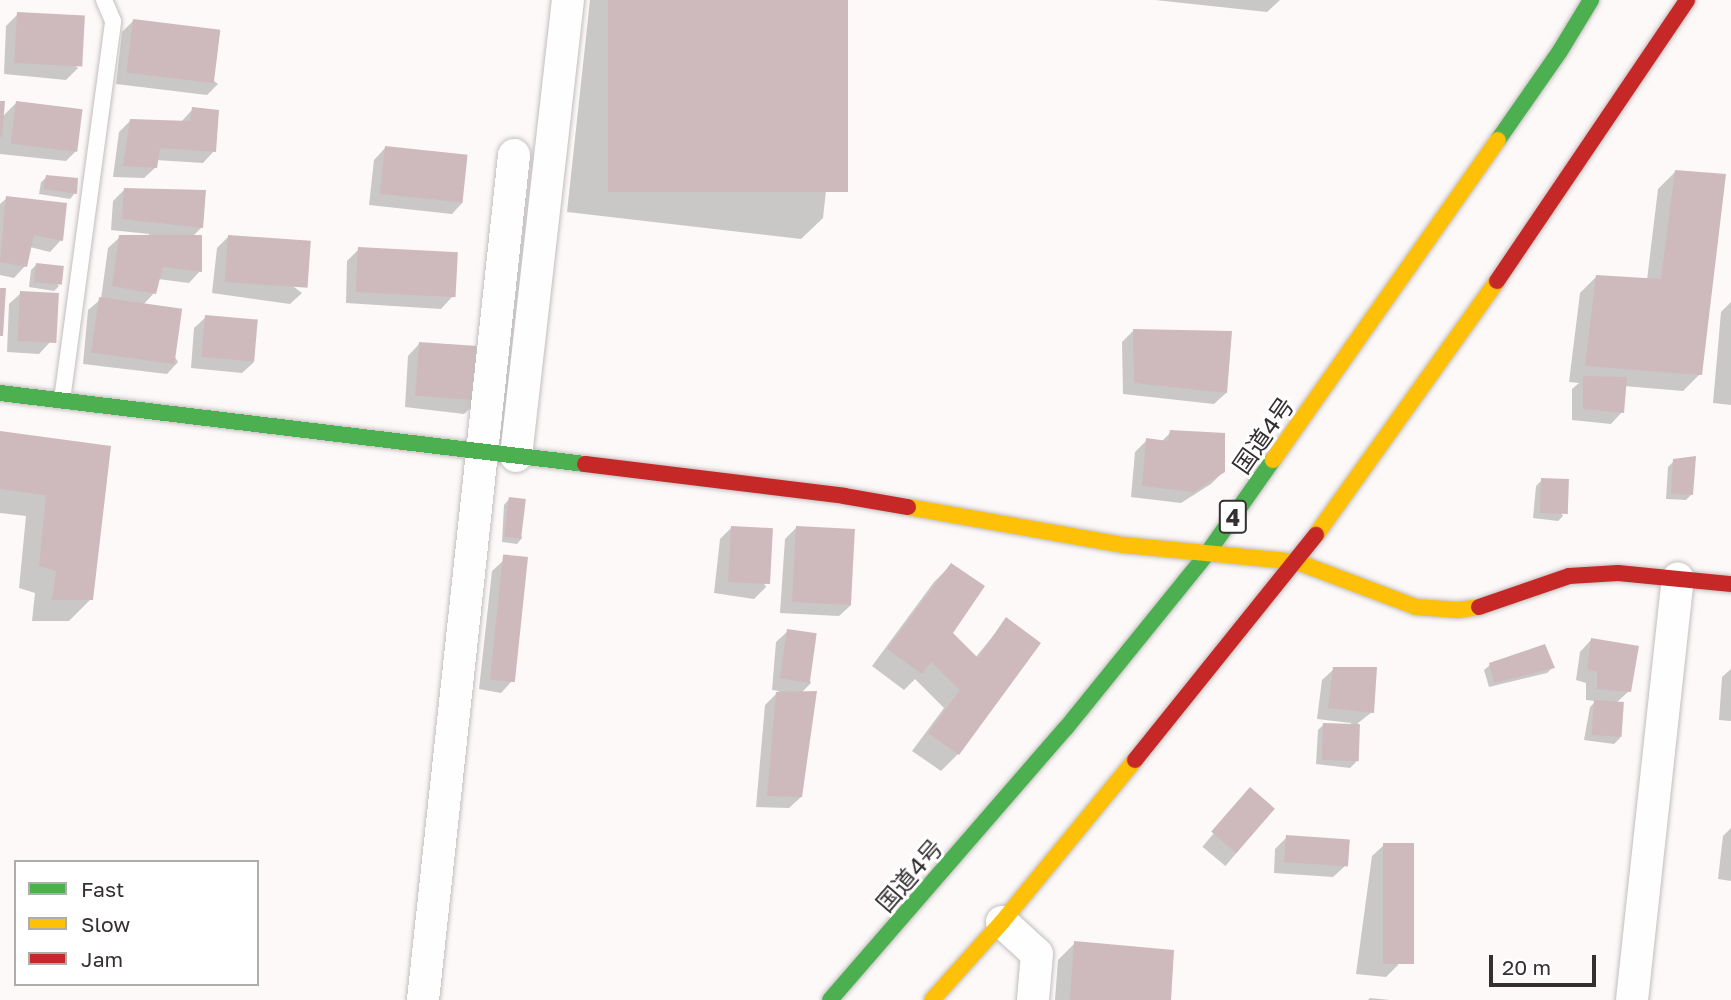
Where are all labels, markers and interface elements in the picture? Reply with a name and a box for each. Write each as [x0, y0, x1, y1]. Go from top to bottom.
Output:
street label: 国道4号 [1226, 391, 1300, 479]
road number: 4 [1217, 498, 1249, 537]
street label: 国道4号 [870, 833, 948, 917]
legend [14, 860, 259, 986]
text: Fast [81, 876, 124, 902]
text: Slow [81, 911, 130, 937]
scale bar [1493, 940, 1600, 984]
text: Jam [81, 946, 123, 972]
text: 20 m [1502, 954, 1551, 980]

